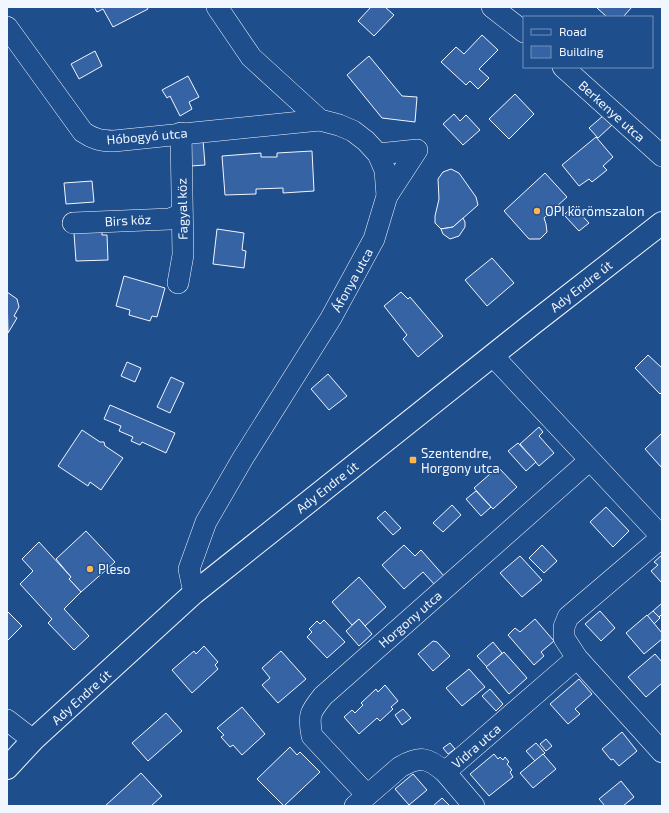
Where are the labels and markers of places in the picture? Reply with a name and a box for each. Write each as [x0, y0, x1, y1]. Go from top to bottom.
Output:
place label: OPI körömszalon [545, 203, 644, 219]
marker: OPI körömszalon [532, 206, 542, 216]
place label: Szentendre, Horgony utca [421, 445, 500, 476]
marker: Szentendre, Horgony utca [408, 455, 418, 465]
place label: Pleso [98, 561, 131, 577]
marker: Pleso [85, 564, 95, 574]

